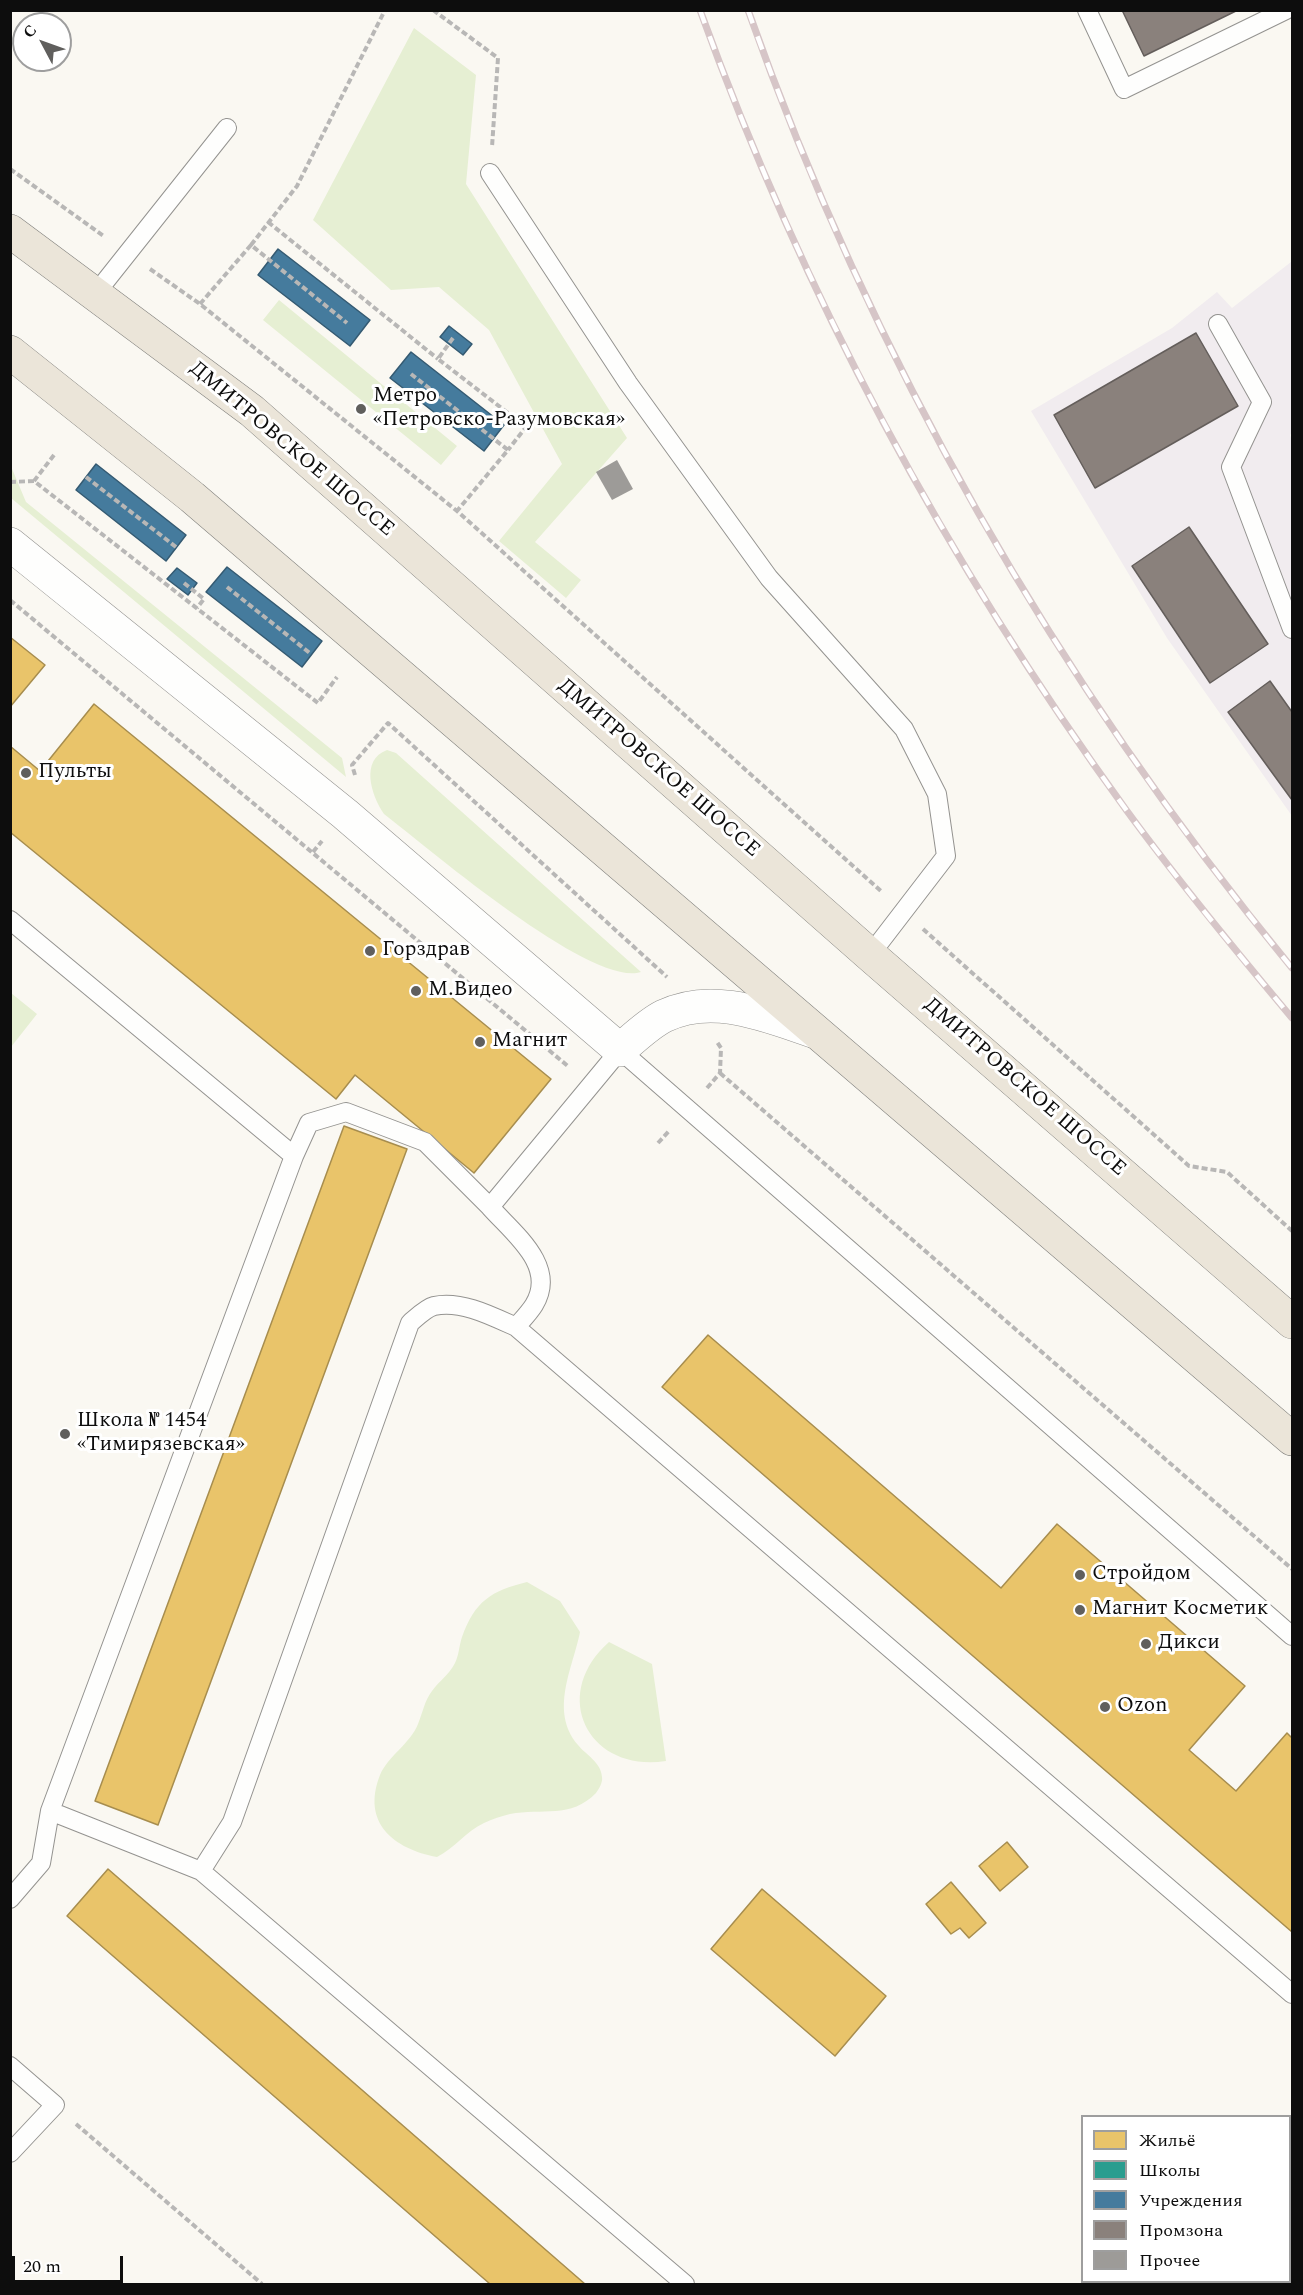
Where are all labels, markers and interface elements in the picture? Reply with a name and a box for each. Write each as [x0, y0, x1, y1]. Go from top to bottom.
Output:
north arrow [12, 12, 72, 72]
text: С [17, 19, 43, 44]
street label: ДМИТРОВСКОЕ ШОССЕ [183, 357, 399, 543]
place label: Метро «Петровско-Разумовская» [373, 384, 625, 434]
marker: Метро «Петровско-Разумовская» [354, 402, 368, 416]
street label: ДМИТРОВСКОЕ ШОССЕ [552, 674, 764, 864]
place label: Пульты [38, 760, 112, 786]
marker: Пульты [19, 766, 33, 780]
place label: Горздрав [382, 938, 470, 964]
marker: Горздрав [363, 944, 377, 958]
place label: М.Видео [428, 978, 513, 1004]
marker: М.Видео [409, 984, 423, 998]
street label: ДМИТРОВСКОЕ ШОССЕ [918, 993, 1130, 1183]
place label: Магнит [492, 1029, 567, 1055]
marker: Магнит [473, 1035, 487, 1049]
place label: Школа № 1454 «Тимирязевская» [77, 1409, 245, 1459]
marker: Школа № 1454 «Тимирязевская» [58, 1427, 72, 1441]
place label: Стройдом [1092, 1562, 1191, 1588]
marker: Стройдом [1073, 1568, 1087, 1582]
place label: Магнит Косметик [1092, 1597, 1268, 1623]
marker: Магнит Косметик [1073, 1603, 1087, 1617]
place label: Дикси [1158, 1631, 1220, 1657]
marker: Дикси [1139, 1637, 1153, 1651]
place label: Ozon [1117, 1694, 1167, 1720]
marker: Ozon [1098, 1700, 1112, 1714]
legend [1081, 2115, 1291, 2283]
text: Жильё [1139, 2127, 1195, 2154]
text: Школы [1139, 2157, 1200, 2184]
text: Учреждения [1139, 2187, 1243, 2214]
text: Промзона [1139, 2217, 1223, 2244]
scale bar [15, 2244, 126, 2282]
text: Прочее [1139, 2247, 1200, 2274]
text: 20 m [23, 2253, 61, 2280]

